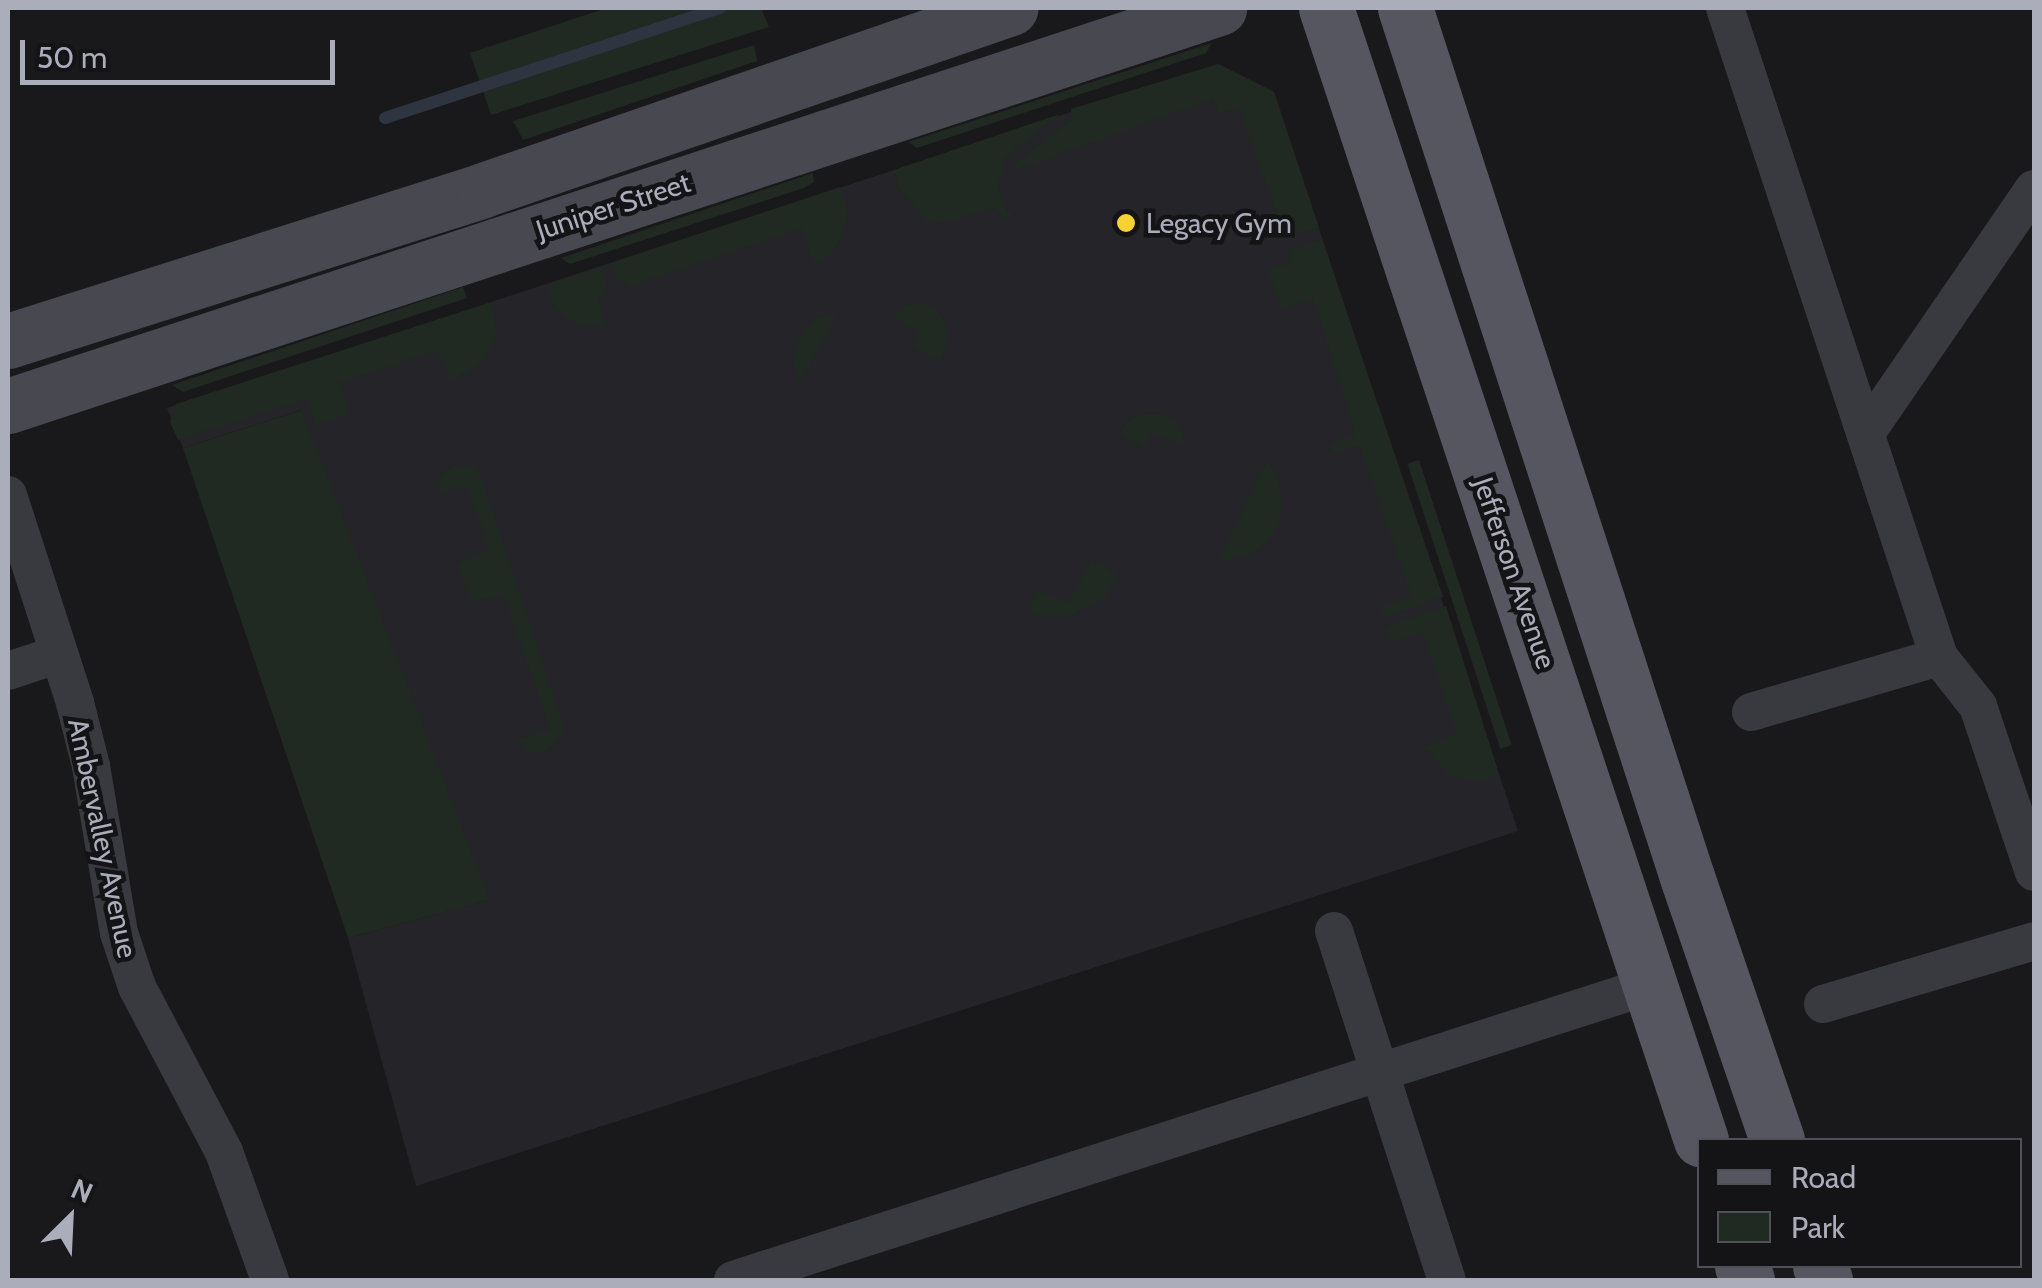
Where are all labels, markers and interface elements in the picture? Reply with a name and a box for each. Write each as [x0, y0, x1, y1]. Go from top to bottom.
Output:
scale bar [25, 20, 340, 82]
text: 50 m [37, 39, 107, 76]
street label: Juniper Street [532, 165, 694, 247]
place label: Legacy Gym [1146, 206, 1292, 240]
marker: Legacy Gym [1115, 212, 1137, 234]
street label: Jefferson Avenue [1467, 473, 1563, 673]
street label: Ambervalley Avenue [61, 715, 145, 961]
legend [1697, 1138, 2022, 1268]
text: Road [1791, 1159, 1856, 1196]
north arrow [20, 1168, 120, 1268]
text: N [66, 1171, 98, 1210]
text: Park [1791, 1209, 1845, 1246]

